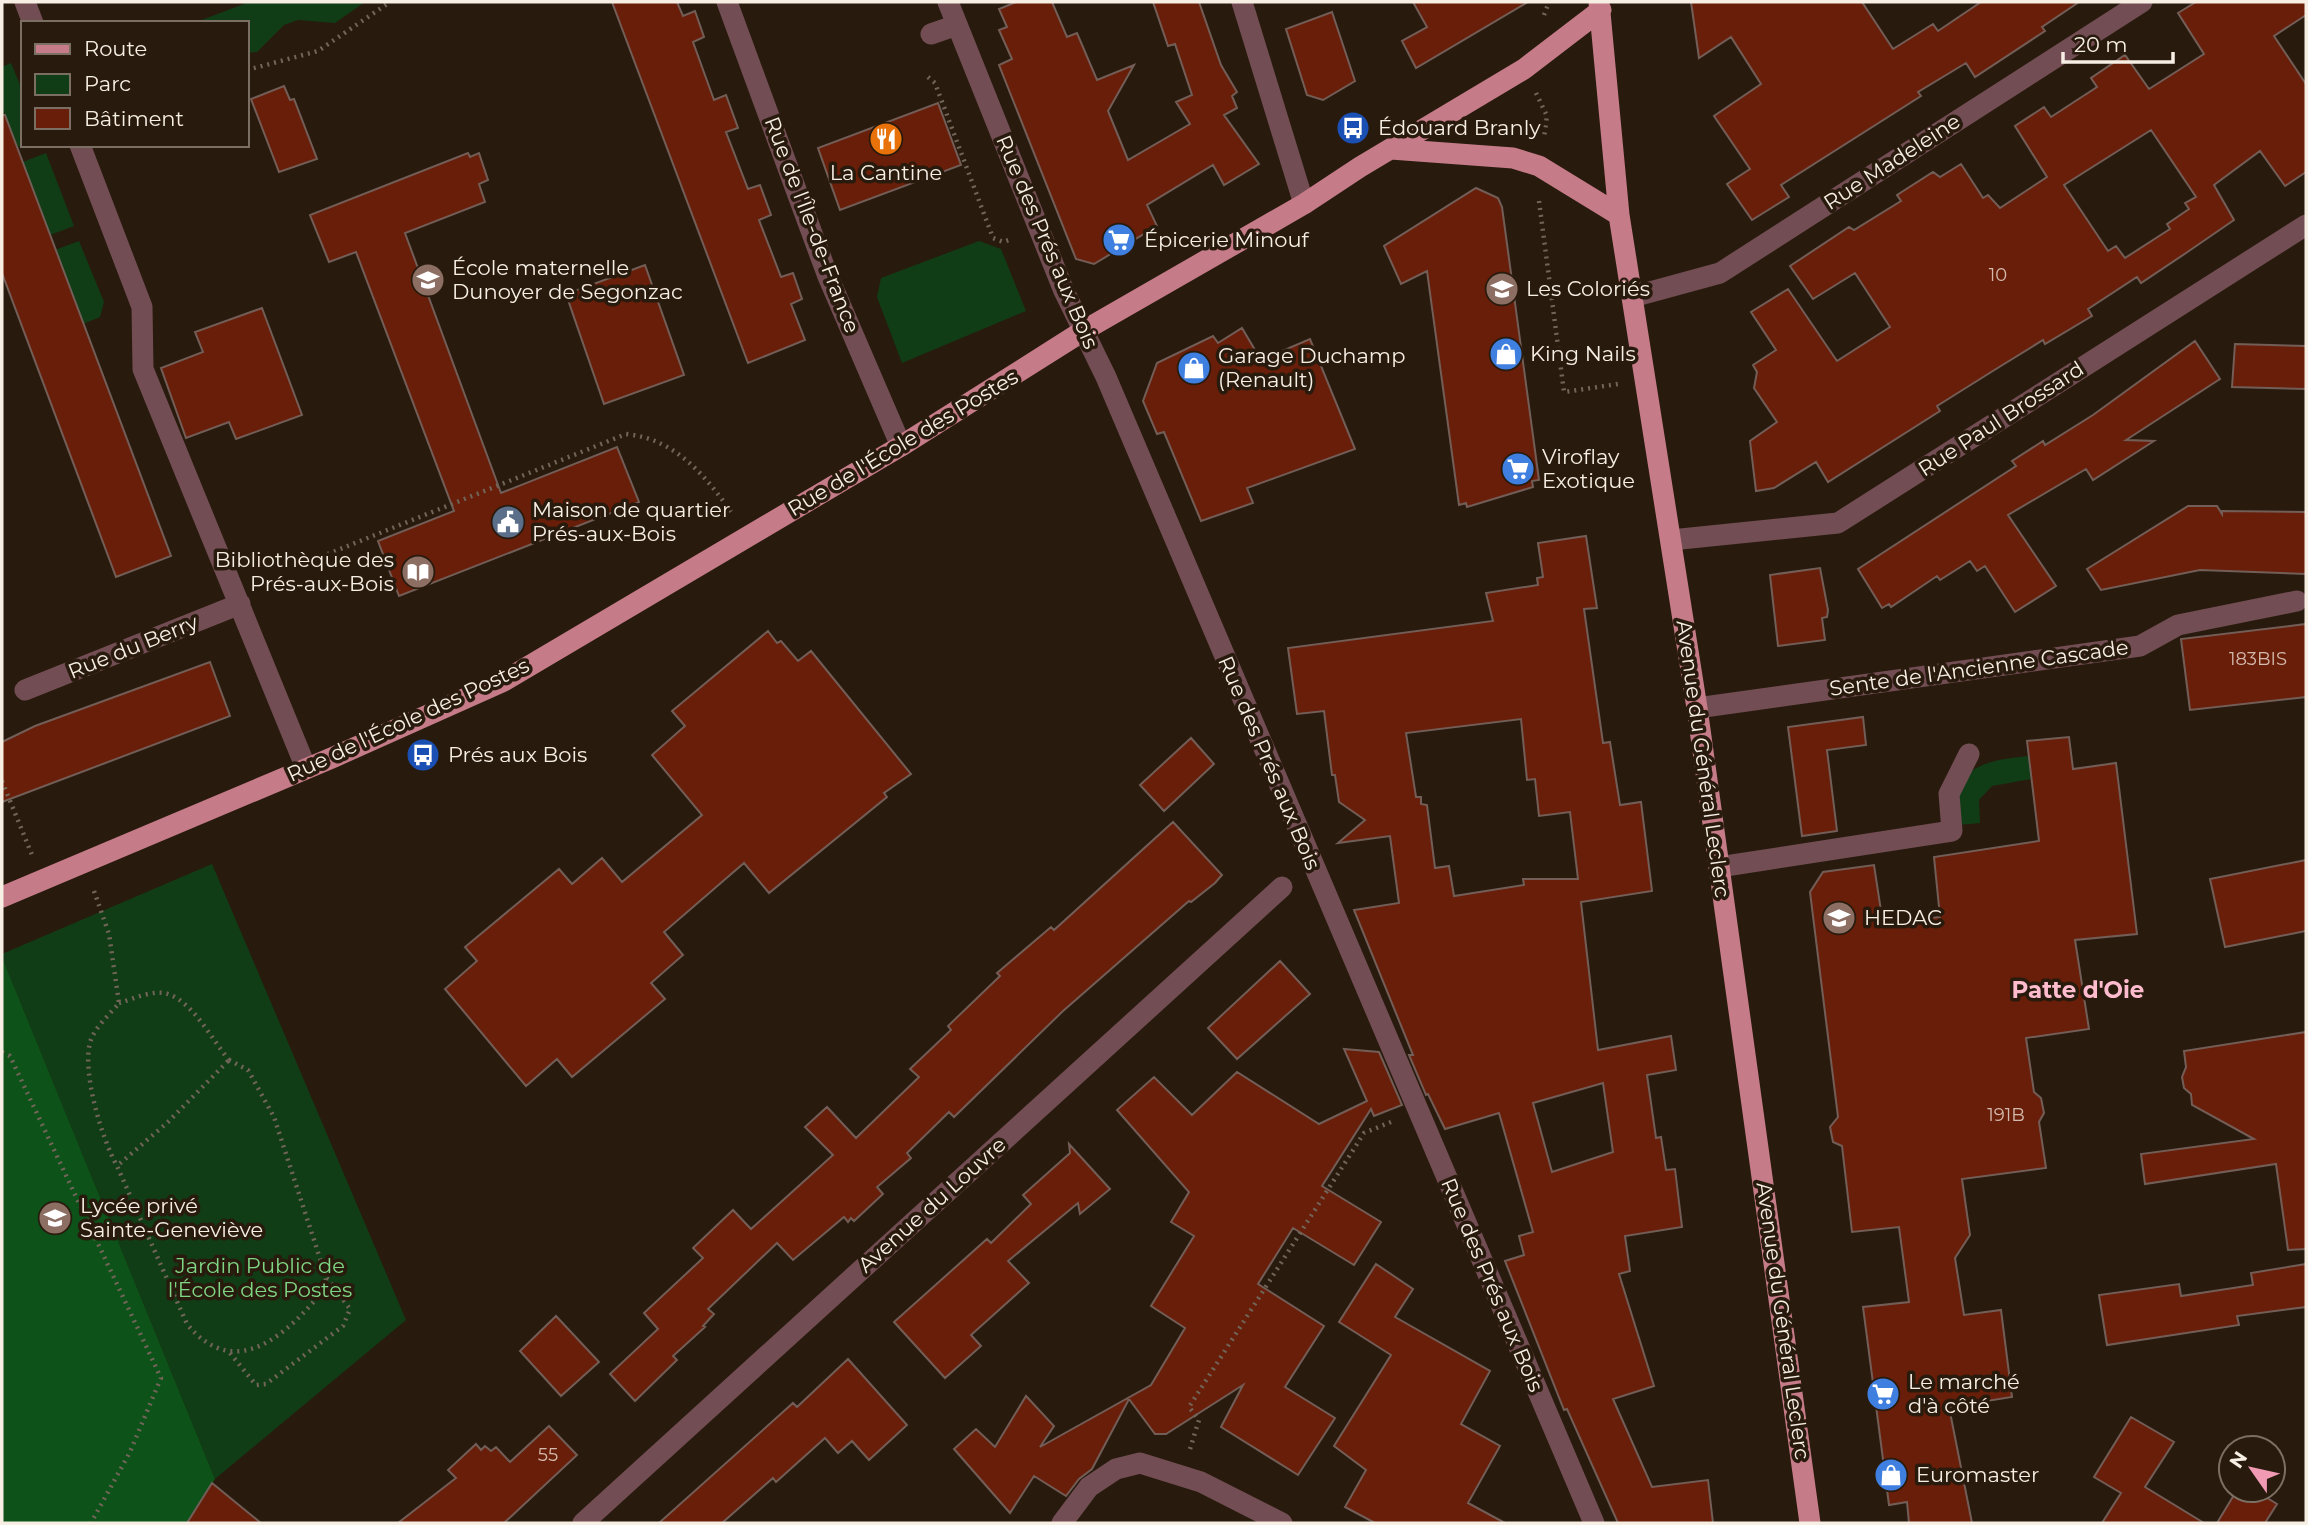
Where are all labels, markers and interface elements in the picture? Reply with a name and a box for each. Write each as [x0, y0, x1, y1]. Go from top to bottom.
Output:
legend [21, 21, 248, 147]
scale bar [2063, 21, 2173, 65]
text: 20 m [2074, 32, 2128, 57]
text: Route [84, 36, 147, 61]
text: Parc [84, 71, 131, 96]
text: Bâtiment [84, 106, 184, 131]
street label: Rue Madeleine [1819, 108, 1965, 215]
bus stop icon: Édouard Branly [1334, 109, 1372, 147]
street label: Rue de l'Île-de-France [760, 113, 865, 336]
place label: Édouard Branly [1378, 115, 1541, 140]
restaurant icon: La Cantine [867, 120, 905, 158]
street label: Rue des Prés aux Bois [991, 131, 1104, 352]
place label: La Cantine [830, 160, 942, 185]
supermarket icon: Épicerie Minouf [1100, 221, 1138, 259]
place label: Épicerie Minouf [1144, 227, 1310, 252]
place label: École maternelle Dunoyer de Segonzac [452, 255, 683, 304]
school or university icon: École maternelle Dunoyer de Segonzac [409, 261, 447, 299]
house number: 10 [1989, 264, 2007, 286]
school or university icon: Les Coloriés [1483, 270, 1521, 308]
place label: Les Coloriés [1526, 276, 1650, 301]
shop icon: King Nails [1487, 335, 1525, 373]
place label: King Nails [1530, 341, 1636, 366]
place label: Garage Duchamp (Renault) [1218, 343, 1405, 392]
shop icon: Garage Duchamp (Renault) [1175, 349, 1213, 387]
street label: Rue Paul Brossard [1913, 356, 2088, 481]
street label: Rue de l'École des Postes [783, 364, 1022, 521]
place label: Viroflay Exotique [1542, 444, 1635, 493]
supermarket icon: Viroflay Exotique [1499, 450, 1537, 488]
place label: Maison de quartier Prés-aux-Bois [532, 497, 730, 546]
public building icon: Maison de quartier Prés-aux-Bois [489, 503, 527, 541]
place label: Bibliothèque des Prés-aux-Bois [215, 547, 394, 596]
library icon: Bibliothèque des Prés-aux-Bois [399, 553, 437, 591]
street label: Rue du Berry [64, 609, 202, 684]
street label: Avenue du Général Leclerc [1672, 618, 1735, 899]
street label: Sente de l'Ancienne Cascade [1828, 634, 2130, 701]
house number: 183BIS [2229, 648, 2287, 670]
street label: Rue de l'École des Postes [283, 652, 533, 787]
street label: Rue des Prés aux Bois [1213, 652, 1326, 873]
bus stop icon: Prés aux Bois [404, 736, 442, 774]
place label: Prés aux Bois [448, 742, 587, 767]
school or university icon: HEDAC [1820, 899, 1858, 937]
place label: HEDAC [1864, 905, 1942, 930]
district label: Patte d'Oie [2012, 976, 2144, 1004]
house number: 191B [1987, 1104, 2025, 1126]
street label: Avenue du Louvre [853, 1132, 1011, 1278]
street label: Rue des Prés aux Bois [1436, 1174, 1549, 1395]
street label: Avenue du Général Leclerc [1752, 1180, 1815, 1461]
place label: Lycée privé Sainte-Geneviève [80, 1193, 263, 1242]
school or university icon: Lycée privé Sainte-Geneviève [36, 1199, 74, 1237]
park label: Jardin Public de l'École des Postes [168, 1253, 352, 1302]
place label: Le marché d'à côté [1908, 1369, 2020, 1418]
supermarket icon: Le marché d'à côté [1864, 1375, 1902, 1413]
north arrow [2217, 1434, 2287, 1504]
house number: 55 [538, 1444, 558, 1466]
text: N [2224, 1447, 2252, 1473]
shop icon: Euromaster [1872, 1456, 1910, 1494]
place label: Euromaster [1916, 1462, 2039, 1487]

